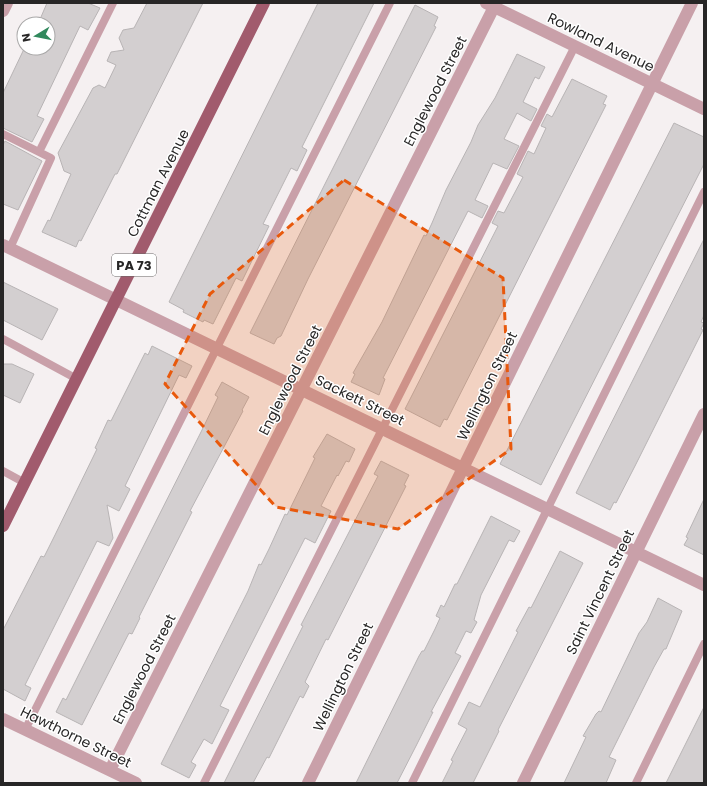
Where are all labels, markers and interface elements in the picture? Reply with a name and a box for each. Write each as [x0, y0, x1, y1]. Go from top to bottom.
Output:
street label: Rowland Avenue [544, 7, 658, 77]
north arrow [16, 16, 56, 56]
text: N [18, 32, 35, 43]
street label: Englewood Street [399, 32, 471, 150]
street label: Cottman Avenue [122, 125, 194, 241]
road number: PA 73 [112, 254, 156, 276]
street label: Englewood Street [254, 321, 326, 439]
street label: Wellington Street [452, 328, 522, 444]
street label: Sackett Street [312, 370, 408, 430]
street label: Saint Vincent Street [561, 526, 639, 658]
street label: Englewood Street [108, 610, 180, 728]
street label: Wellington Street [308, 619, 378, 735]
street label: Hawthorne Street [17, 701, 135, 773]

